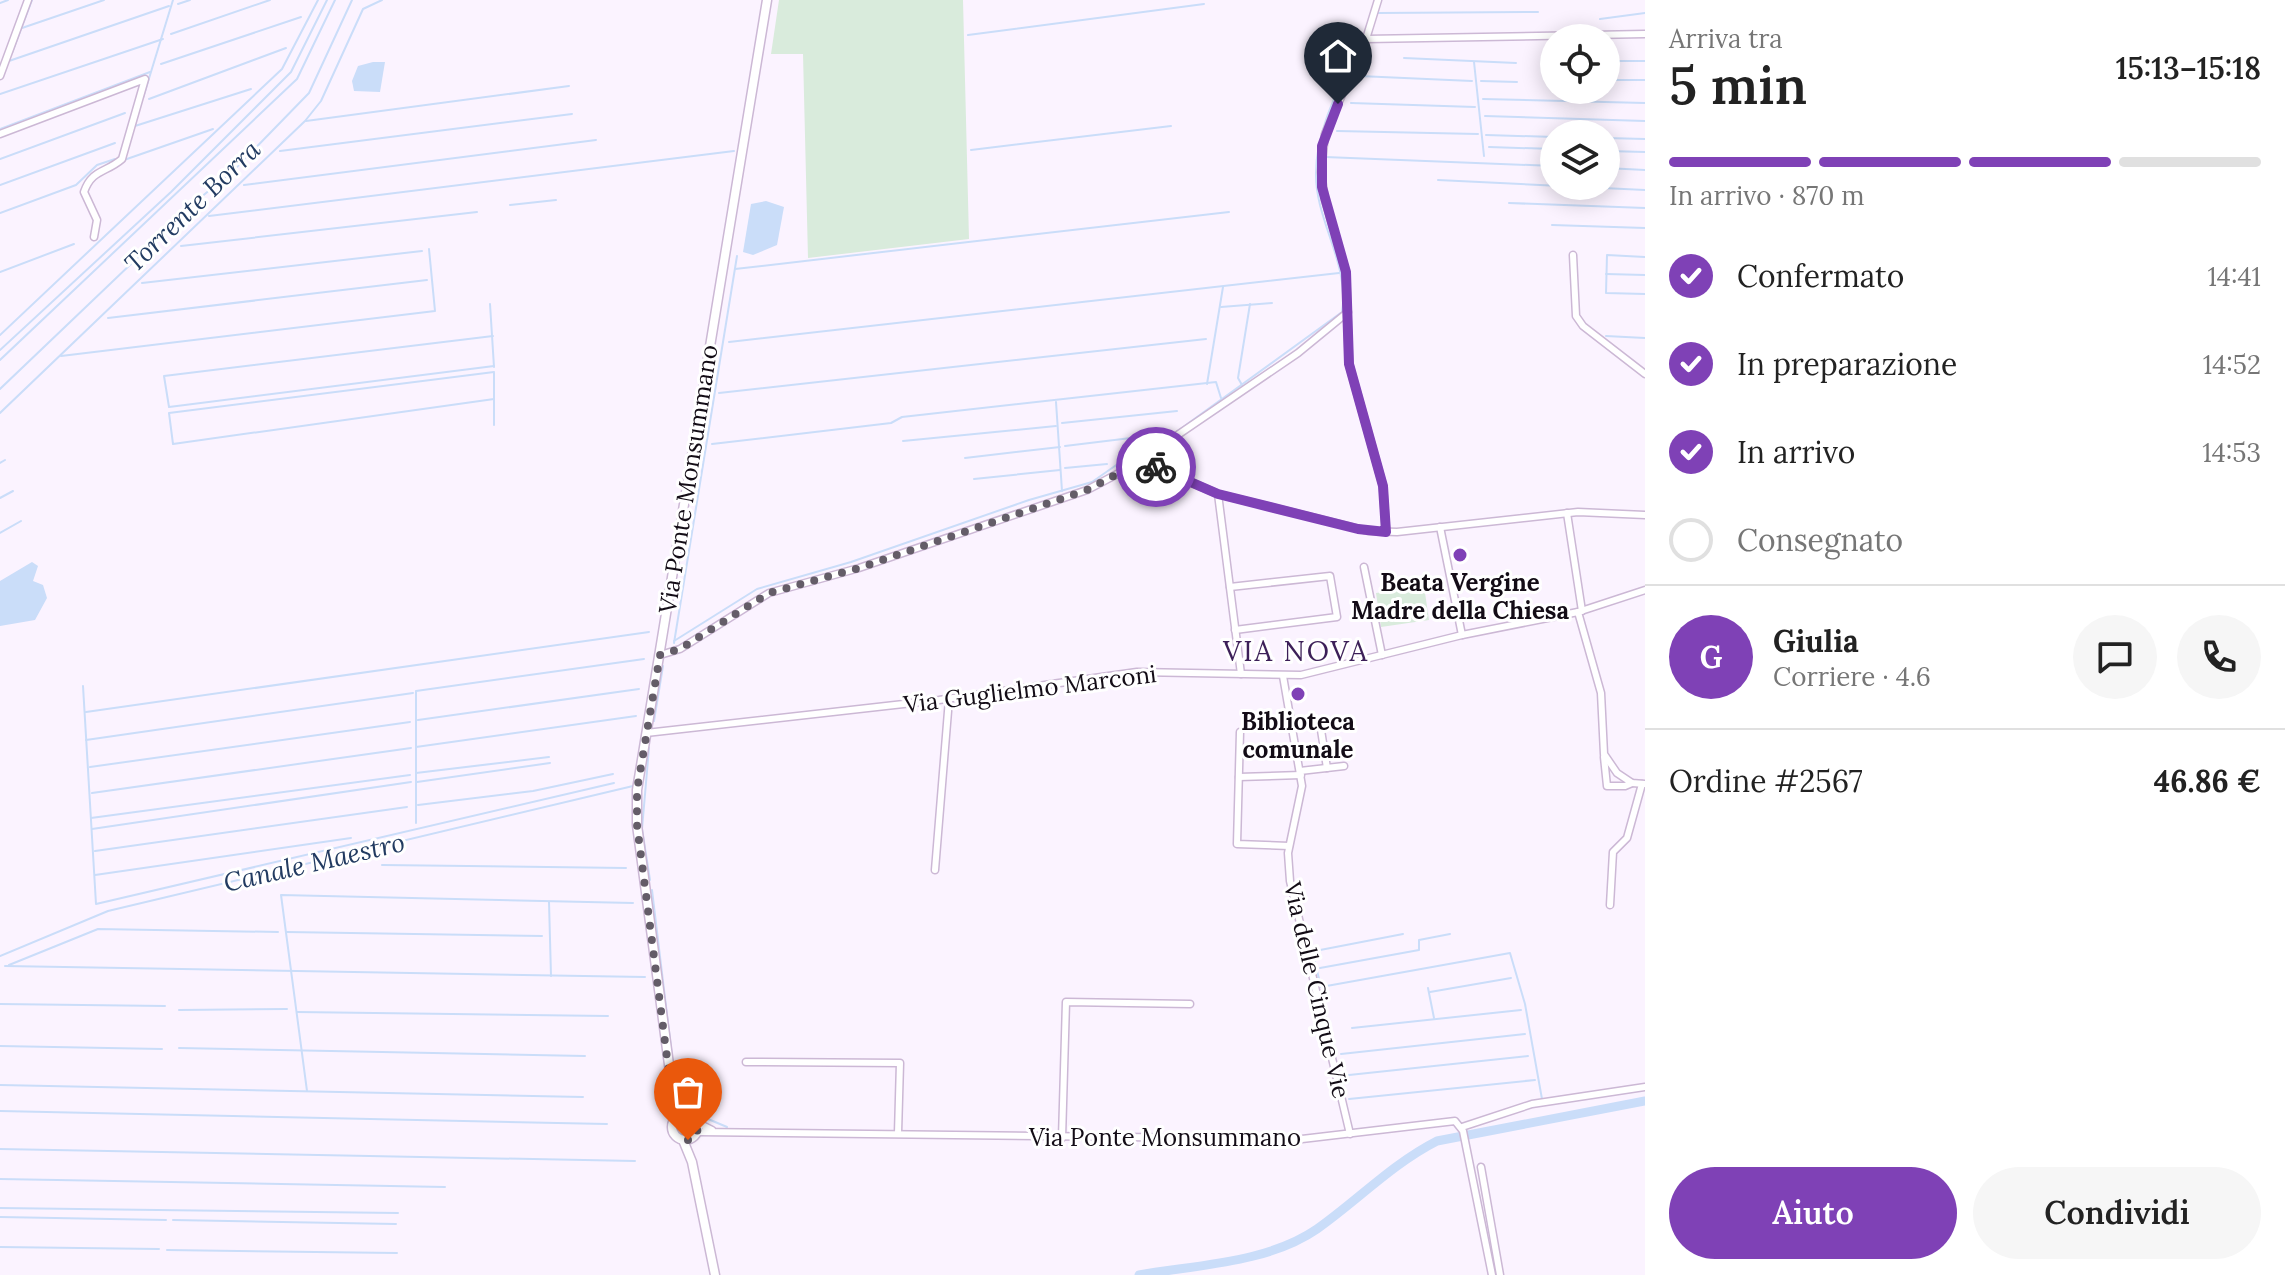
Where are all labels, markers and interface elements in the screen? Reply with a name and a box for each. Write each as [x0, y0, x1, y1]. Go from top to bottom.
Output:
pin [1304, 22, 1372, 104]
text: Arriva tra [1669, 22, 1783, 55]
map controls [1540, 24, 1620, 200]
button: locate [1540, 24, 1620, 104]
icon: home [1316, 34, 1360, 78]
text: 15:13–15:18 [2116, 49, 2261, 87]
text: 5 min [1669, 52, 1807, 118]
button: layers [1540, 120, 1620, 200]
water label: Torrente Borra [117, 132, 267, 279]
text: In arrivo · 870 m [1669, 179, 1865, 212]
icon: check [1669, 254, 1713, 298]
text: Confermato [1737, 257, 1904, 295]
text: 14:41 [2207, 260, 2261, 293]
street label: Via Ponte Monsummano [651, 342, 725, 617]
icon: check [1669, 342, 1713, 386]
text: In preparazione [1737, 345, 1957, 383]
text: 14:52 [2203, 348, 2261, 381]
courier [1116, 427, 1196, 507]
icon: check [1669, 430, 1713, 474]
text: In arrivo [1737, 433, 1855, 471]
text: 14:53 [2202, 436, 2261, 469]
icon: bike [1134, 445, 1178, 489]
text: Consegnato [1737, 521, 1903, 559]
marker: Beata Vergine Madre della Chiesa [1451, 546, 1469, 564]
place label: Beata Vergine Madre della Chiesa [1351, 567, 1569, 626]
button: chat [2073, 615, 2157, 699]
button: phone [2177, 615, 2261, 699]
text: Giulia [1773, 622, 1859, 660]
district label: VIA NOVA [1222, 633, 1369, 669]
text: G [1700, 638, 1722, 676]
street label: Via Guglielmo Marconi [901, 658, 1158, 720]
text: Corriere · 4.6 [1773, 660, 1931, 693]
marker: Biblioteca comunale [1289, 685, 1307, 703]
place label: Biblioteca comunale [1241, 706, 1355, 765]
text: Ordine #2567 [1669, 762, 1863, 800]
text: 46.86 € [2154, 762, 2261, 800]
water label: Canale Maestro [220, 825, 408, 899]
street label: Via delle Cinque Vie [1277, 878, 1357, 1101]
pin [654, 1058, 722, 1140]
icon: bag [666, 1070, 710, 1114]
street label: Via Ponte Monsummano [1028, 1122, 1301, 1153]
button: Aiuto [1669, 1167, 1957, 1259]
button: Condividi [1973, 1167, 2261, 1259]

